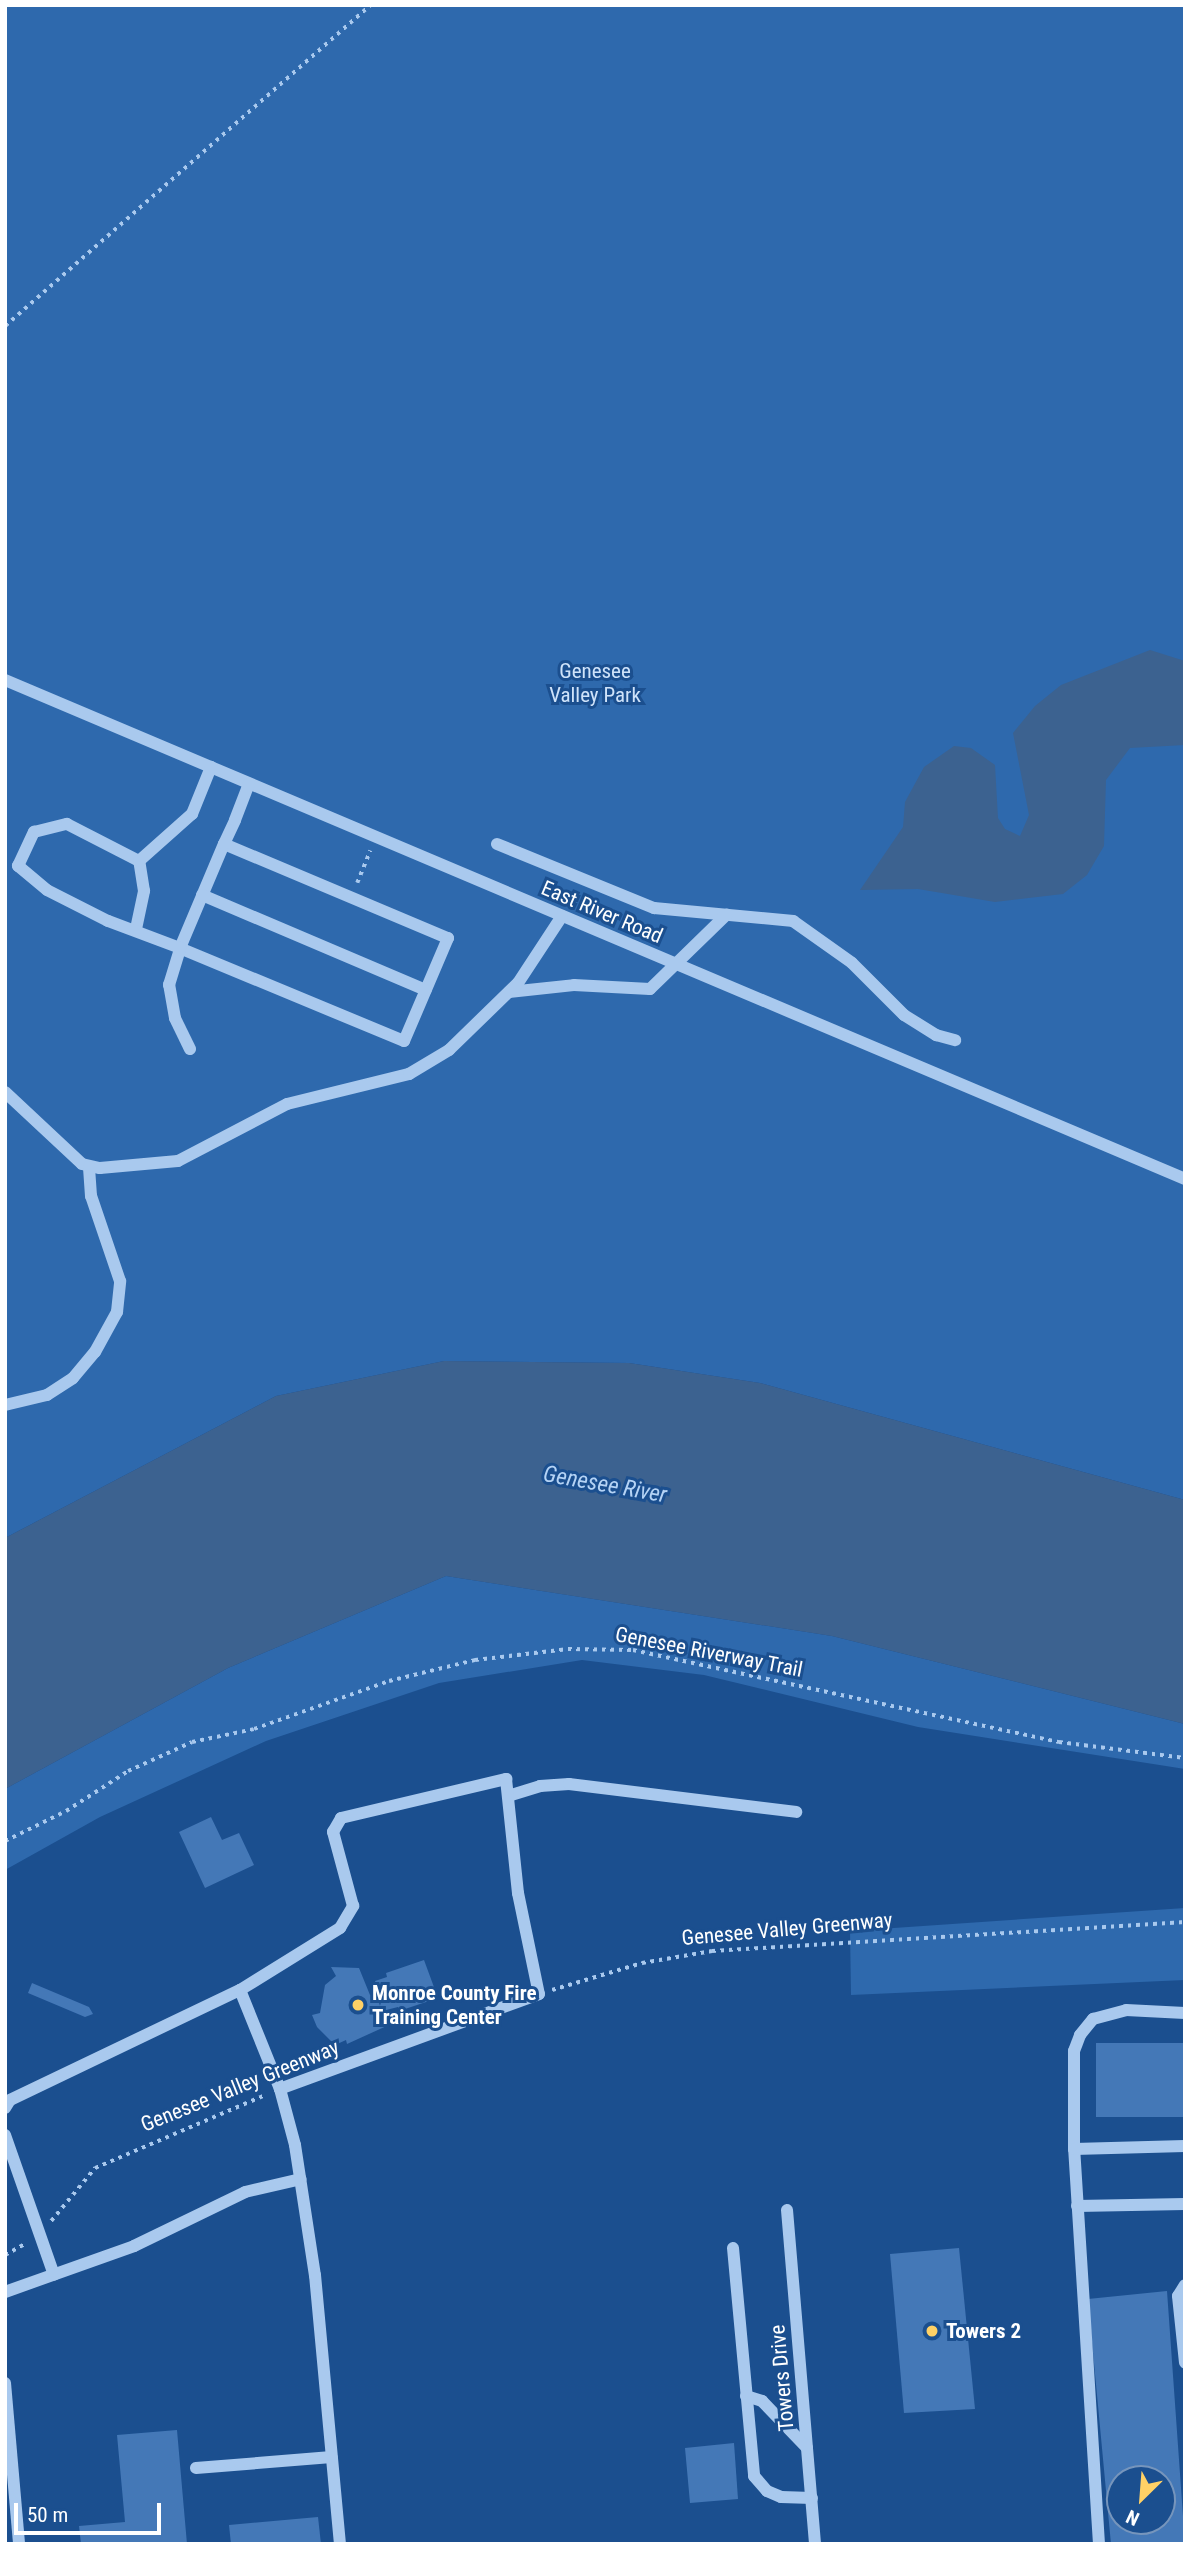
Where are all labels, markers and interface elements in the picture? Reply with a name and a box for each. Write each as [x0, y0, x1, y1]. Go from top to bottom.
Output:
park label: Genesee Valley Park [549, 658, 641, 708]
street label: East River Road [538, 875, 666, 949]
water label: Genesee River [541, 1461, 669, 1509]
street label: Genesee Riverway Trail [613, 1621, 805, 1683]
street label: Genesee Valley Greenway [681, 1907, 893, 1951]
place label: Monroe County Fire Training Center [372, 1980, 536, 2030]
marker: Monroe County Fire Training Center [350, 1997, 366, 2013]
street label: Genesee Valley Greenway [137, 2035, 343, 2137]
place label: Towers 2 [946, 2318, 1021, 2344]
marker: Towers 2 [924, 2323, 940, 2339]
street label: Towers Drive [765, 2324, 799, 2432]
north arrow [1106, 2465, 1176, 2535]
scale bar [18, 2490, 164, 2534]
text: 50 m [27, 2503, 68, 2527]
text: N [1123, 2505, 1143, 2531]

